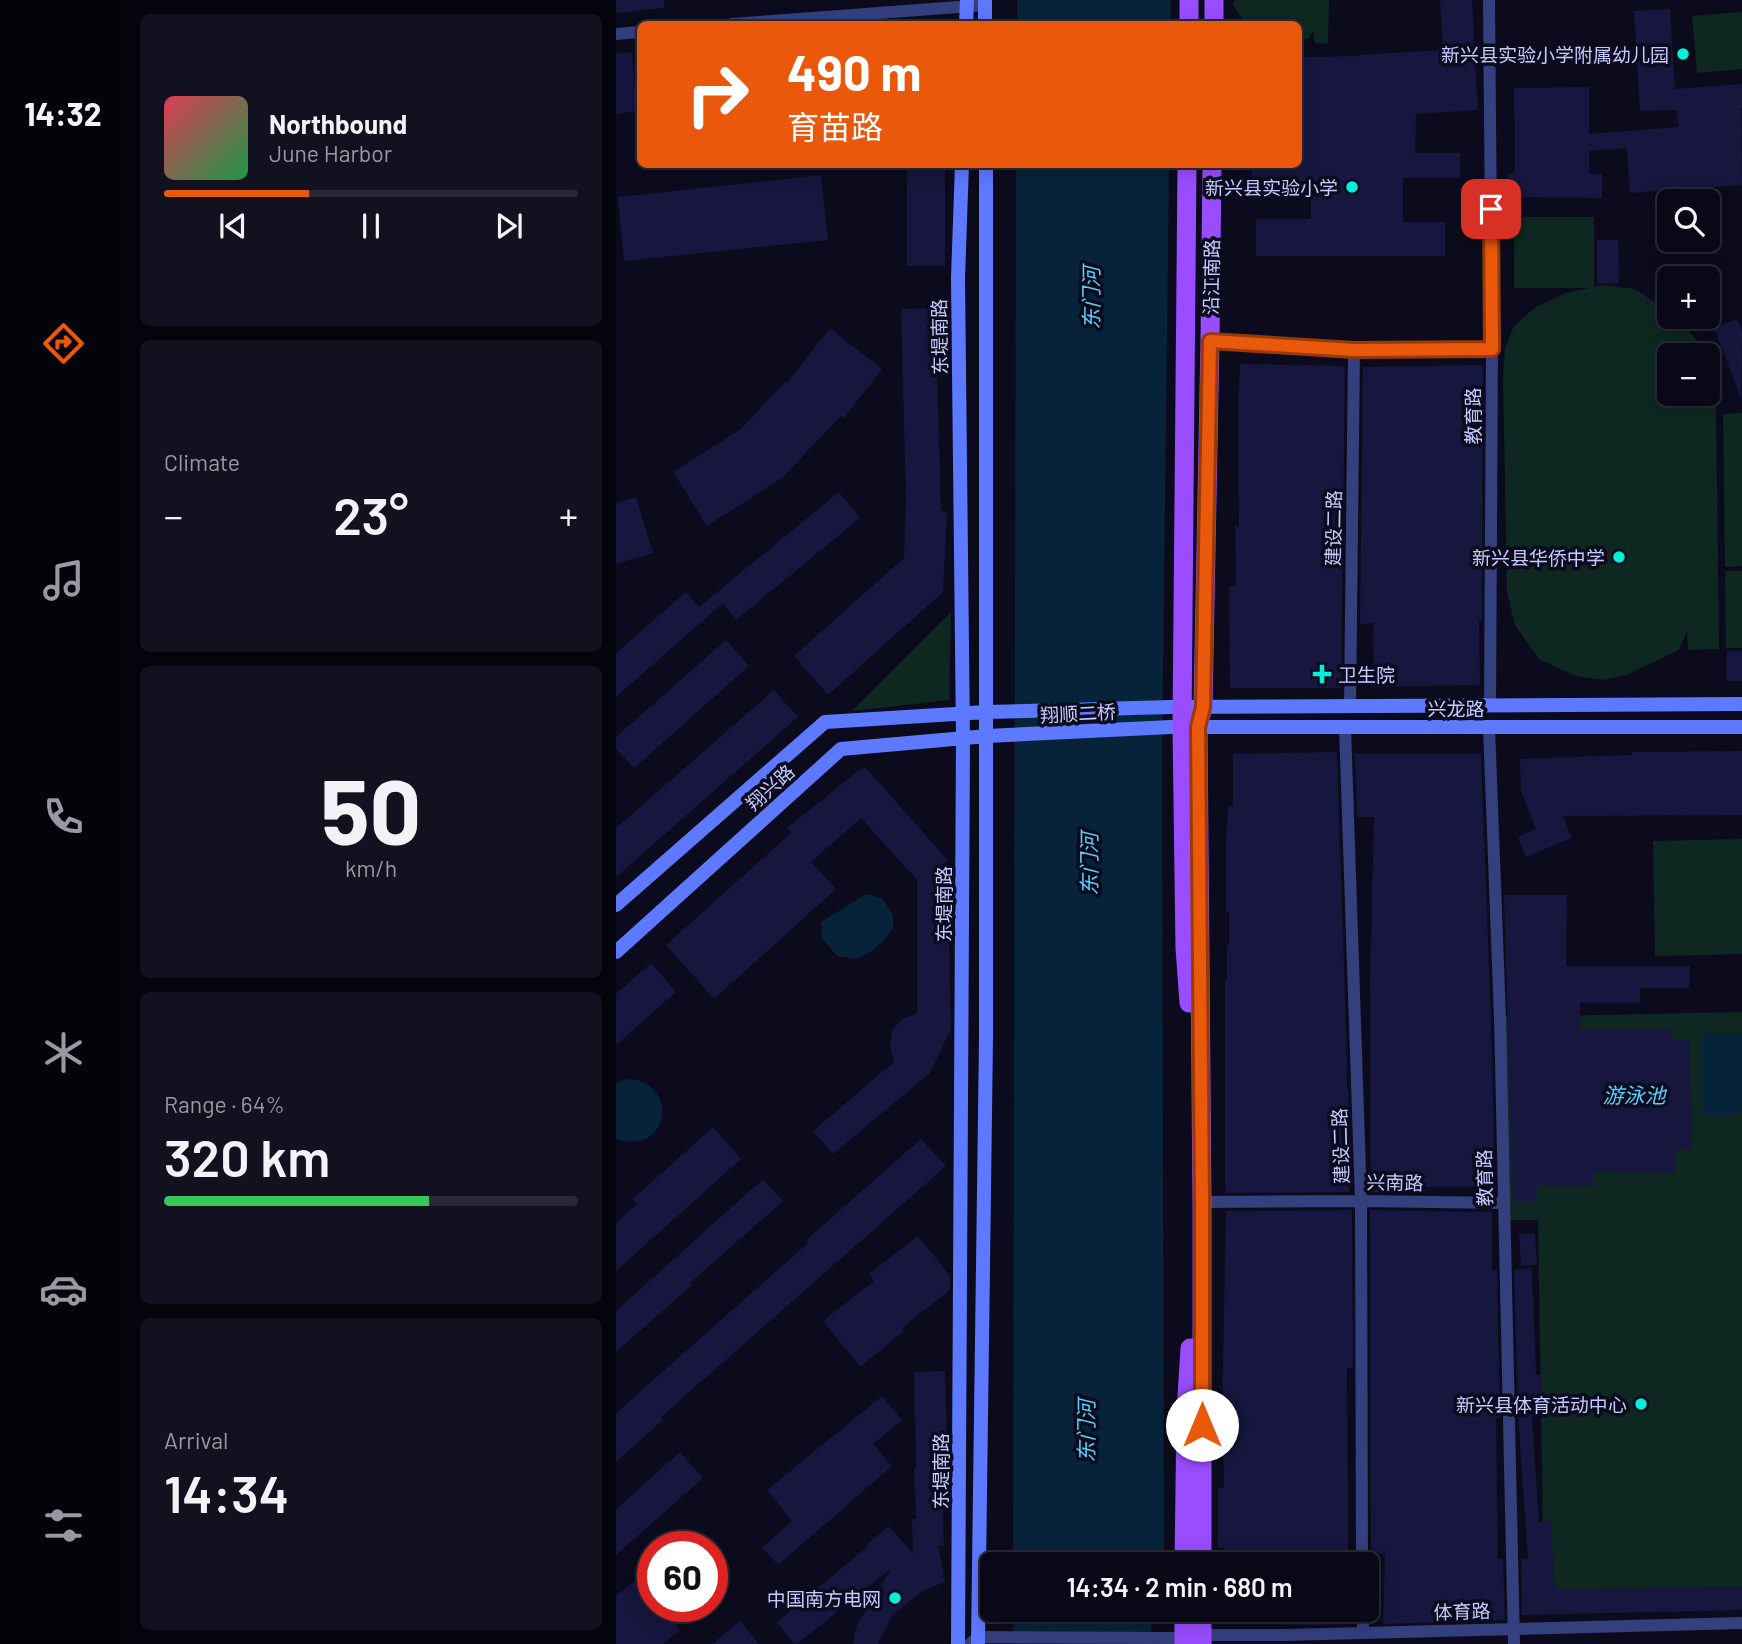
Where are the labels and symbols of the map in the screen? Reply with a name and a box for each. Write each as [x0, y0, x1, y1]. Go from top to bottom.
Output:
place label: 新兴县实验小学附属幼儿园 [1441, 43, 1669, 66]
marker: 新兴县实验小学附属幼儿园 [1675, 46, 1691, 62]
place label: 新兴县实验小学 [1205, 176, 1338, 199]
marker: 新兴县实验小学 [1344, 179, 1360, 195]
pin [1461, 179, 1521, 239]
street label: 沿江南路 [1199, 239, 1223, 315]
water label: 东门河 [1078, 263, 1103, 330]
street label: 东堤南路 [927, 299, 951, 375]
street label: 教育路 [1461, 387, 1484, 445]
street label: 建设二路 [1321, 490, 1345, 566]
place label: 新兴县华侨中学 [1472, 546, 1605, 569]
marker: 新兴县华侨中学 [1611, 549, 1627, 565]
place label: 卫生院 [1338, 663, 1395, 686]
marker: 卫生院 [1312, 664, 1332, 684]
street label: 兴龙路 [1427, 697, 1485, 720]
street label: 翔顺二桥 [1039, 700, 1117, 726]
street label: 翔兴路 [741, 759, 799, 815]
water label: 东门河 [1076, 829, 1101, 896]
street label: 东堤南路 [932, 866, 955, 942]
water label: 游泳池 [1603, 1082, 1667, 1107]
street label: 建设二路 [1327, 1108, 1353, 1184]
street label: 教育路 [1472, 1149, 1496, 1207]
street label: 兴南路 [1366, 1170, 1424, 1194]
position arrow [1165, 1388, 1239, 1462]
place label: 新兴县体育活动中心 [1456, 1393, 1627, 1416]
water label: 东门河 [1073, 1396, 1098, 1463]
marker: 新兴县体育活动中心 [1633, 1396, 1649, 1412]
street label: 东堤南路 [929, 1433, 952, 1509]
speed limit sign: 60 [637, 1531, 728, 1622]
place label: 中国南方电网 [767, 1587, 881, 1610]
marker: 中国南方电网 [887, 1590, 903, 1606]
street label: 体育路 [1433, 1599, 1491, 1623]

